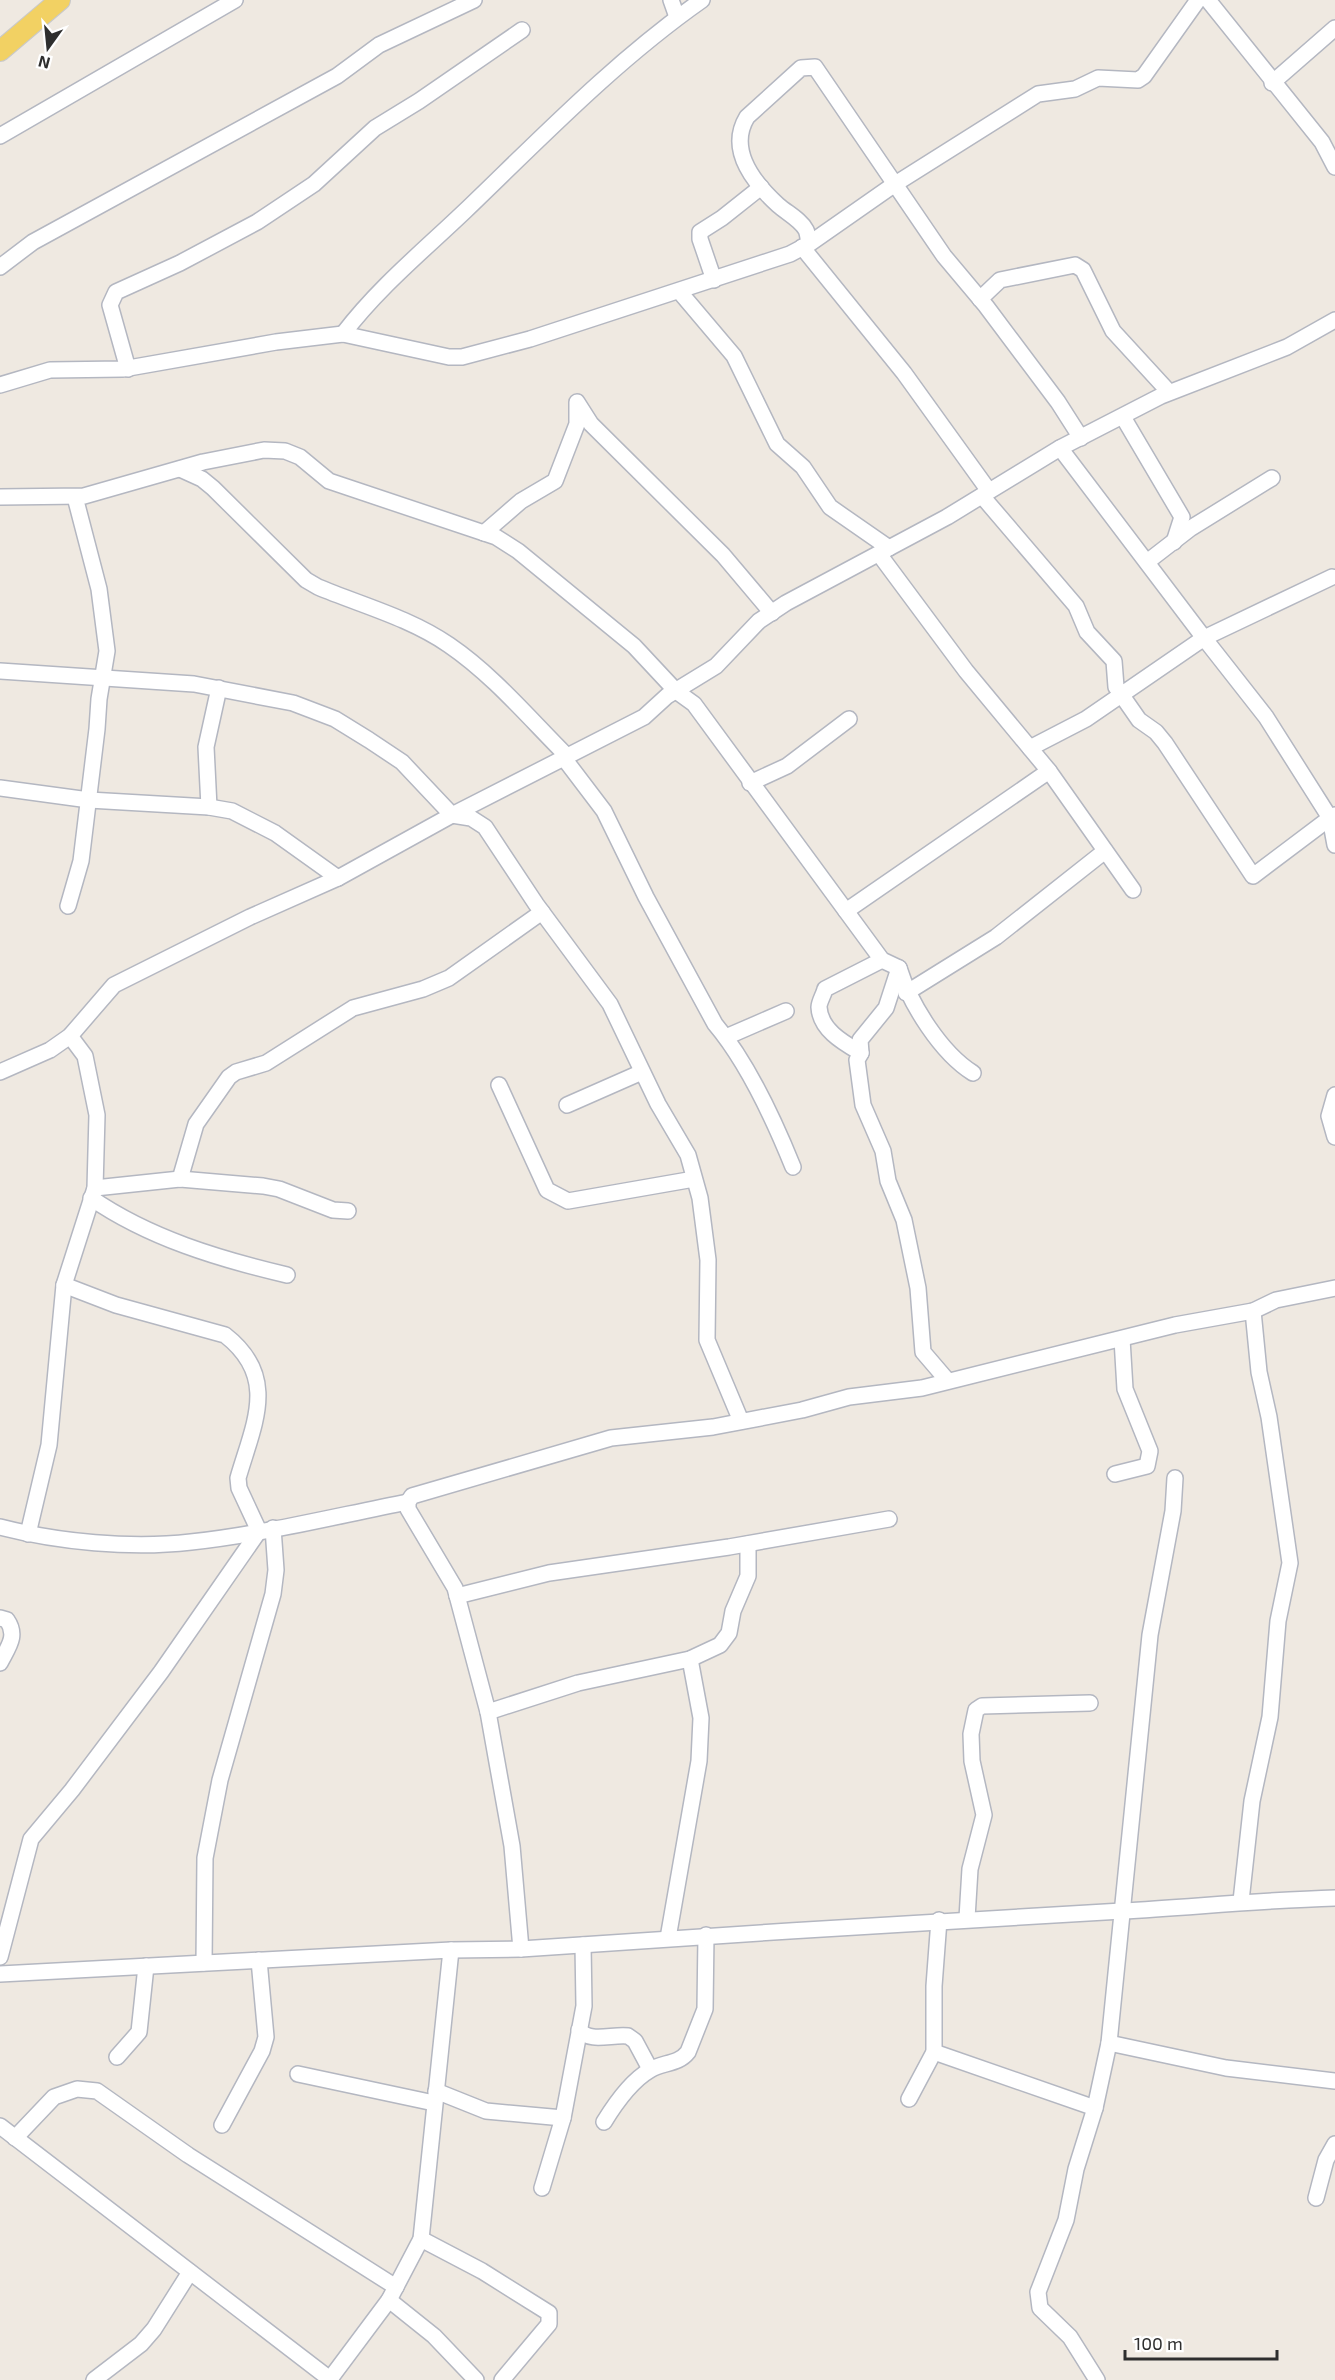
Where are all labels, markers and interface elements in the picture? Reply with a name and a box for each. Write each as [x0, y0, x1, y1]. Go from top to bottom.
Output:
north arrow [18, 18, 78, 78]
text: N [36, 52, 52, 74]
scale bar [1125, 2323, 1276, 2361]
text: 100 m [1134, 2332, 1183, 2354]

